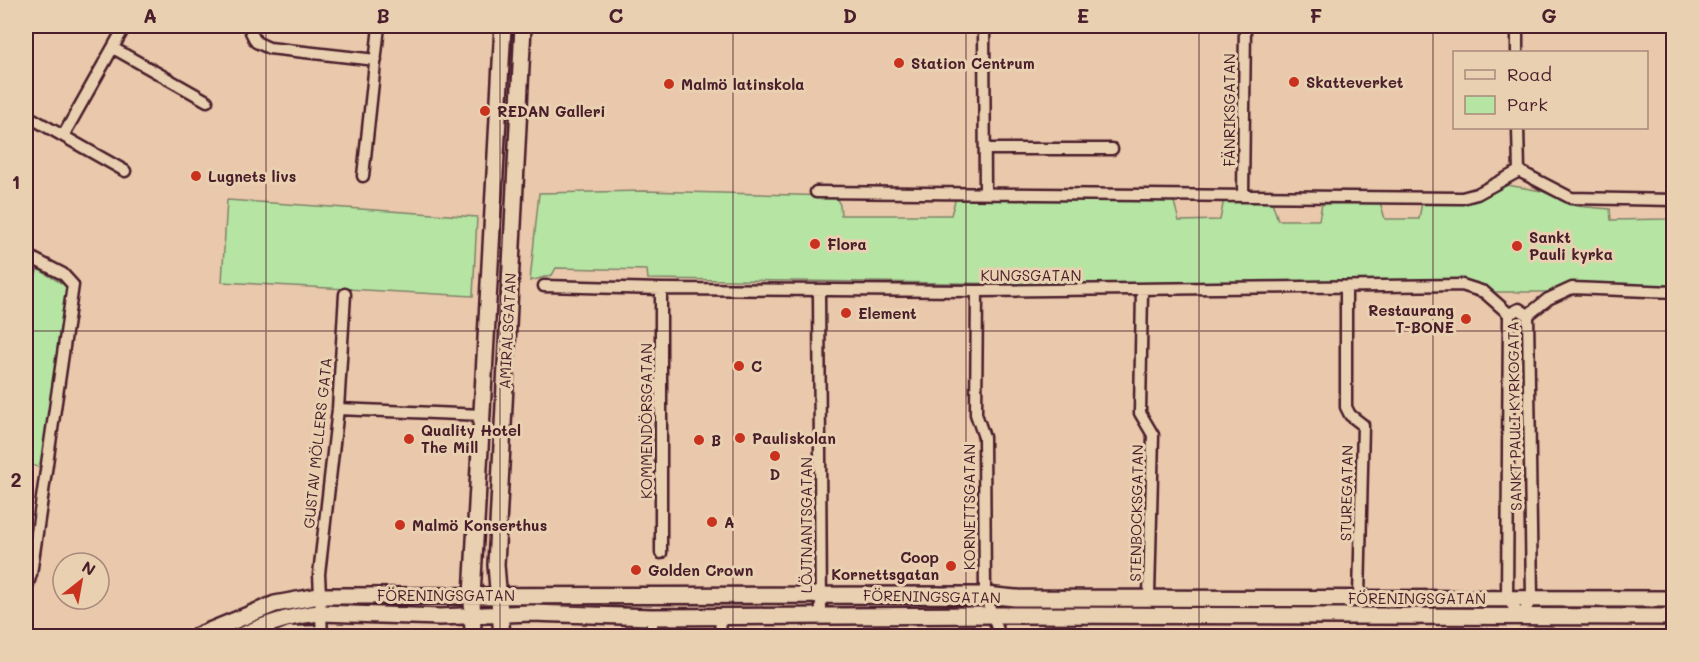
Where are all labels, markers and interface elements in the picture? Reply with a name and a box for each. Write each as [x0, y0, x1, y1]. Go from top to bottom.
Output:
text: A [143, 2, 157, 28]
text: B [376, 2, 390, 28]
text: C [609, 2, 624, 28]
text: D [843, 2, 857, 28]
text: E [1077, 2, 1089, 28]
text: F [1310, 2, 1323, 28]
text: G [1541, 2, 1557, 28]
legend [1453, 51, 1648, 129]
place label: Station Centrum [911, 53, 1035, 73]
street label: FÄNRIKSGATAN [1219, 53, 1239, 167]
marker: Station Centrum [892, 56, 906, 70]
text: Road [1507, 62, 1552, 86]
place label: Skatteverket [1306, 72, 1404, 92]
place label: Malmö latinskola [681, 74, 804, 94]
marker: Skatteverket [1287, 75, 1301, 89]
marker: Malmö latinskola [662, 77, 676, 91]
text: Park [1507, 92, 1548, 116]
place label: REDAN Galleri [497, 101, 606, 121]
marker: REDAN Galleri [478, 104, 492, 118]
place label: Lugnets livs [208, 166, 296, 186]
text: 1 [12, 168, 20, 194]
marker: Lugnets livs [189, 169, 203, 183]
place label: Sankt Pauli kyrka [1529, 227, 1613, 264]
place label: Flora [827, 234, 867, 254]
marker: Flora [808, 237, 822, 251]
marker: Sankt Pauli kyrka [1510, 239, 1524, 253]
street label: KUNGSGATAN [980, 265, 1082, 285]
street label: AMIRALSGATAN [494, 272, 520, 390]
place label: Restaurang T-BONE [1368, 300, 1454, 337]
place label: Element [858, 303, 917, 323]
marker: Element [839, 306, 853, 320]
marker: Restaurang T-BONE [1459, 312, 1473, 326]
street label: SANKT PAULI KYRKOGATA [1502, 321, 1526, 511]
street label: KOMMENDÖRSGATAN [636, 343, 656, 499]
place label: C [751, 356, 762, 376]
street label: GUSTAV MÖLLERS GATA [298, 357, 336, 529]
marker: C [732, 359, 746, 373]
place label: Quality Hotel The Mill [421, 420, 521, 457]
place label: Pauliskolan [752, 428, 836, 448]
place label: B [711, 430, 721, 450]
marker: Pauliskolan [733, 431, 747, 445]
marker: Quality Hotel The Mill [402, 432, 416, 446]
marker: B [692, 433, 706, 447]
street label: KORNETTSGATAN [959, 444, 979, 570]
street label: STENBOCKSGATAN [1125, 444, 1147, 582]
street label: STUREGATAN [1335, 445, 1357, 541]
marker: D [768, 449, 782, 463]
street label: LÖJTNANTSGATAN [796, 457, 816, 593]
place label: D [770, 464, 780, 484]
text: 2 [10, 466, 22, 492]
place label: A [724, 512, 734, 532]
place label: Malmö Konserthus [412, 515, 547, 535]
marker: A [705, 515, 719, 529]
marker: Malmö Konserthus [393, 518, 407, 532]
place label: Coop Kornettsgatan [831, 547, 939, 584]
north arrow [51, 551, 111, 611]
text: N [78, 556, 100, 580]
marker: Coop Kornettsgatan [944, 559, 958, 573]
place label: Golden Crown [648, 560, 753, 580]
marker: Golden Crown [629, 563, 643, 577]
street label: FÖRENINGSGATAN [377, 585, 515, 605]
street label: FÖRENINGSGATAN [863, 585, 1001, 607]
street label: FÖRENINGSGATAN [1348, 588, 1486, 608]

